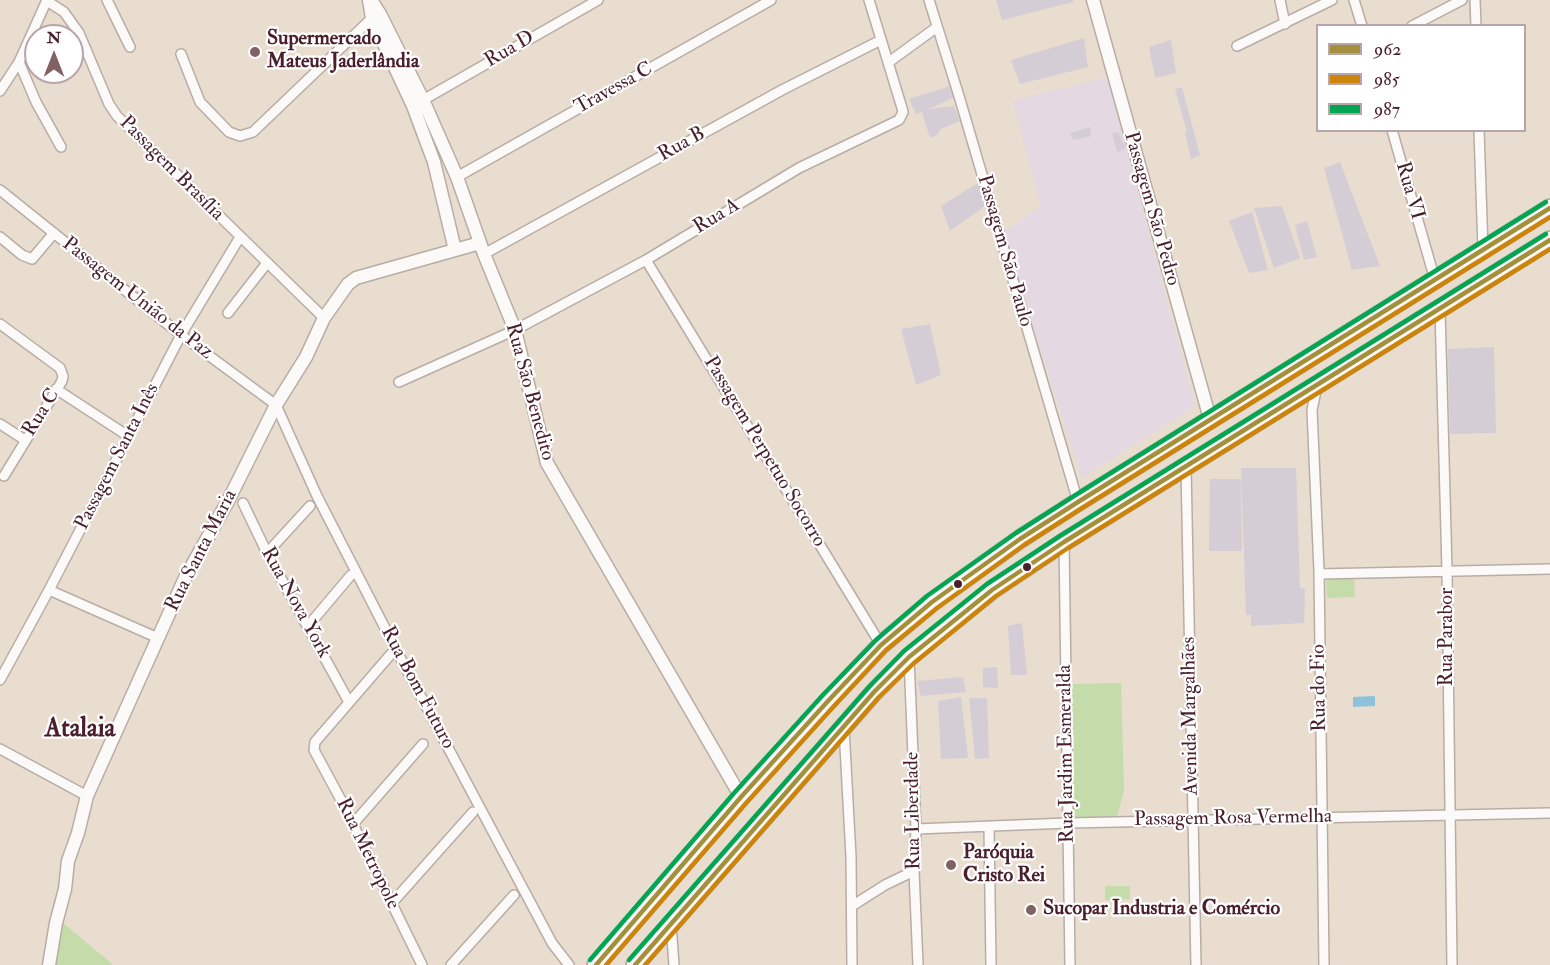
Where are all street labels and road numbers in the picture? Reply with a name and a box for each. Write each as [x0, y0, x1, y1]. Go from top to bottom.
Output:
street label: Rua D [481, 26, 539, 74]
street label: Travessa C [571, 58, 657, 120]
street label: Passagem Brasília [113, 111, 229, 227]
street label: Rua B [654, 122, 710, 168]
street label: Passagem São Pedro [1118, 129, 1184, 289]
street label: Rua VI [1389, 159, 1429, 223]
street label: Passagem São Paulo [971, 172, 1037, 330]
street label: Rua A [690, 194, 744, 240]
street label: Passagem União da Paz [57, 233, 217, 365]
street label: Rua São Benedito [499, 321, 559, 463]
street label: Passagem Perpetuo Socorro [698, 352, 830, 552]
street label: Passagem Santa Inês [71, 380, 165, 534]
street label: Rua C [18, 385, 66, 441]
street label: Rua Santa Maria [161, 486, 243, 616]
street label: Rua Nova York [255, 543, 335, 663]
street label: Rua Parabor [1436, 588, 1460, 686]
street label: Rua Bom Futuro [375, 623, 459, 753]
street label: Avenida Margalhães [1178, 636, 1204, 796]
street label: Rua do Fio [1307, 644, 1333, 732]
street label: Rua Jardim Esmeralda [1053, 664, 1081, 844]
street label: Rua Liberdade [901, 752, 927, 870]
street label: Rua Metropole [330, 794, 404, 914]
street label: Passagem Rosa Vermelha [1134, 805, 1332, 833]

